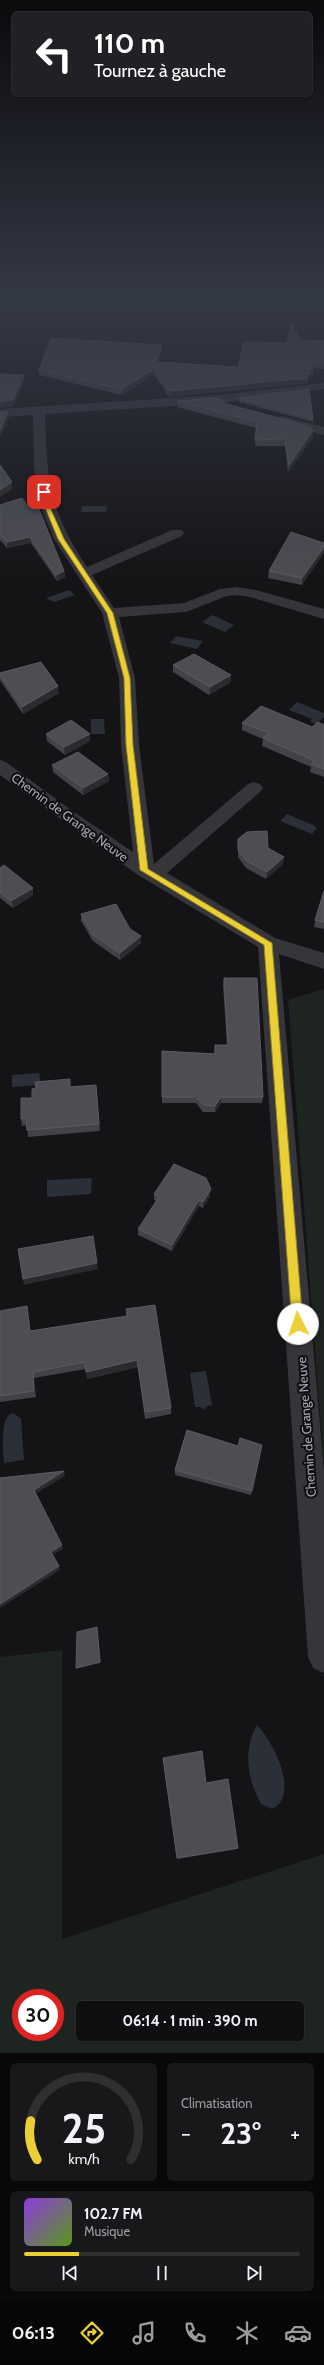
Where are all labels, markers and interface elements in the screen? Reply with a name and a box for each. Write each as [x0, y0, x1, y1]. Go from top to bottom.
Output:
text: 110 m [94, 26, 165, 60]
icon: left [28, 28, 80, 80]
text: Tournez à gauche [94, 60, 226, 82]
pin [27, 475, 61, 509]
icon: arrive [33, 481, 55, 503]
street label: Chemin de Grange Neuve [8, 769, 132, 865]
position arrow [277, 1303, 319, 1345]
street label: Chemin de Grange Neuve [293, 1356, 319, 1498]
speed limit sign: 30 [12, 1989, 64, 2041]
text: 06:14 · 1 min · 390 m [123, 2012, 258, 2030]
text: Climatisation [181, 2095, 253, 2111]
text: 25 [61, 2103, 106, 2153]
text: 23° [220, 2115, 261, 2152]
text: − [181, 2120, 191, 2147]
text: + [290, 2120, 300, 2147]
text: km/h [68, 2150, 99, 2168]
text: 102.7 FM [84, 2205, 143, 2223]
text: Musique [84, 2223, 130, 2239]
icon: previous [59, 2262, 81, 2284]
icon: pause [151, 2262, 173, 2284]
icon: next [243, 2262, 265, 2284]
icon: directions [78, 2319, 106, 2347]
icon: music [130, 2319, 158, 2347]
icon: phone [181, 2319, 209, 2347]
icon: climate [233, 2319, 261, 2347]
icon: car [284, 2319, 312, 2347]
text: 06:13 [12, 2322, 55, 2344]

